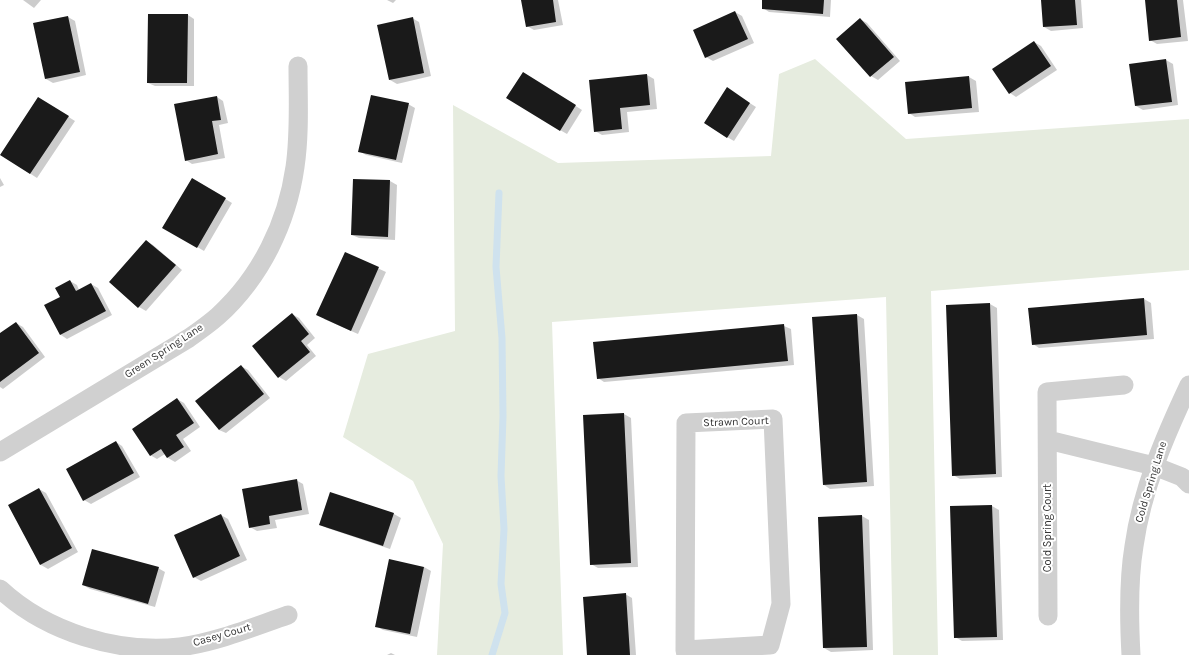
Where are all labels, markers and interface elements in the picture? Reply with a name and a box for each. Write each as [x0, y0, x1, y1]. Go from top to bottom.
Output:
street label: Green Spring Lane [122, 321, 206, 381]
street label: Strawn Court [703, 414, 769, 430]
street label: Cold Spring Lane [1132, 440, 1170, 524]
street label: Cold Spring Court [1041, 484, 1055, 572]
street label: Casey Court [192, 620, 252, 650]

